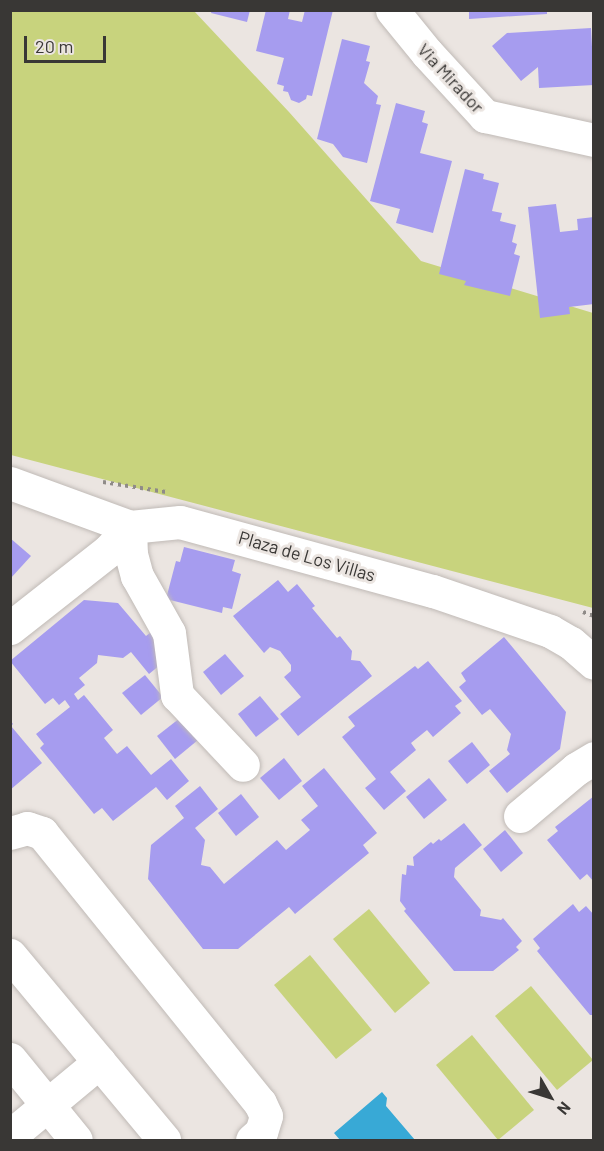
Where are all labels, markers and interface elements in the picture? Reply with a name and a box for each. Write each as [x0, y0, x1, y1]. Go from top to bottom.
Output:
scale bar [27, 24, 110, 62]
text: 20 m [35, 35, 73, 57]
street label: Via Mirador [413, 39, 489, 117]
street label: Plaza de Los Villas [236, 526, 378, 586]
north arrow [520, 1067, 580, 1127]
text: N [554, 1099, 575, 1119]

